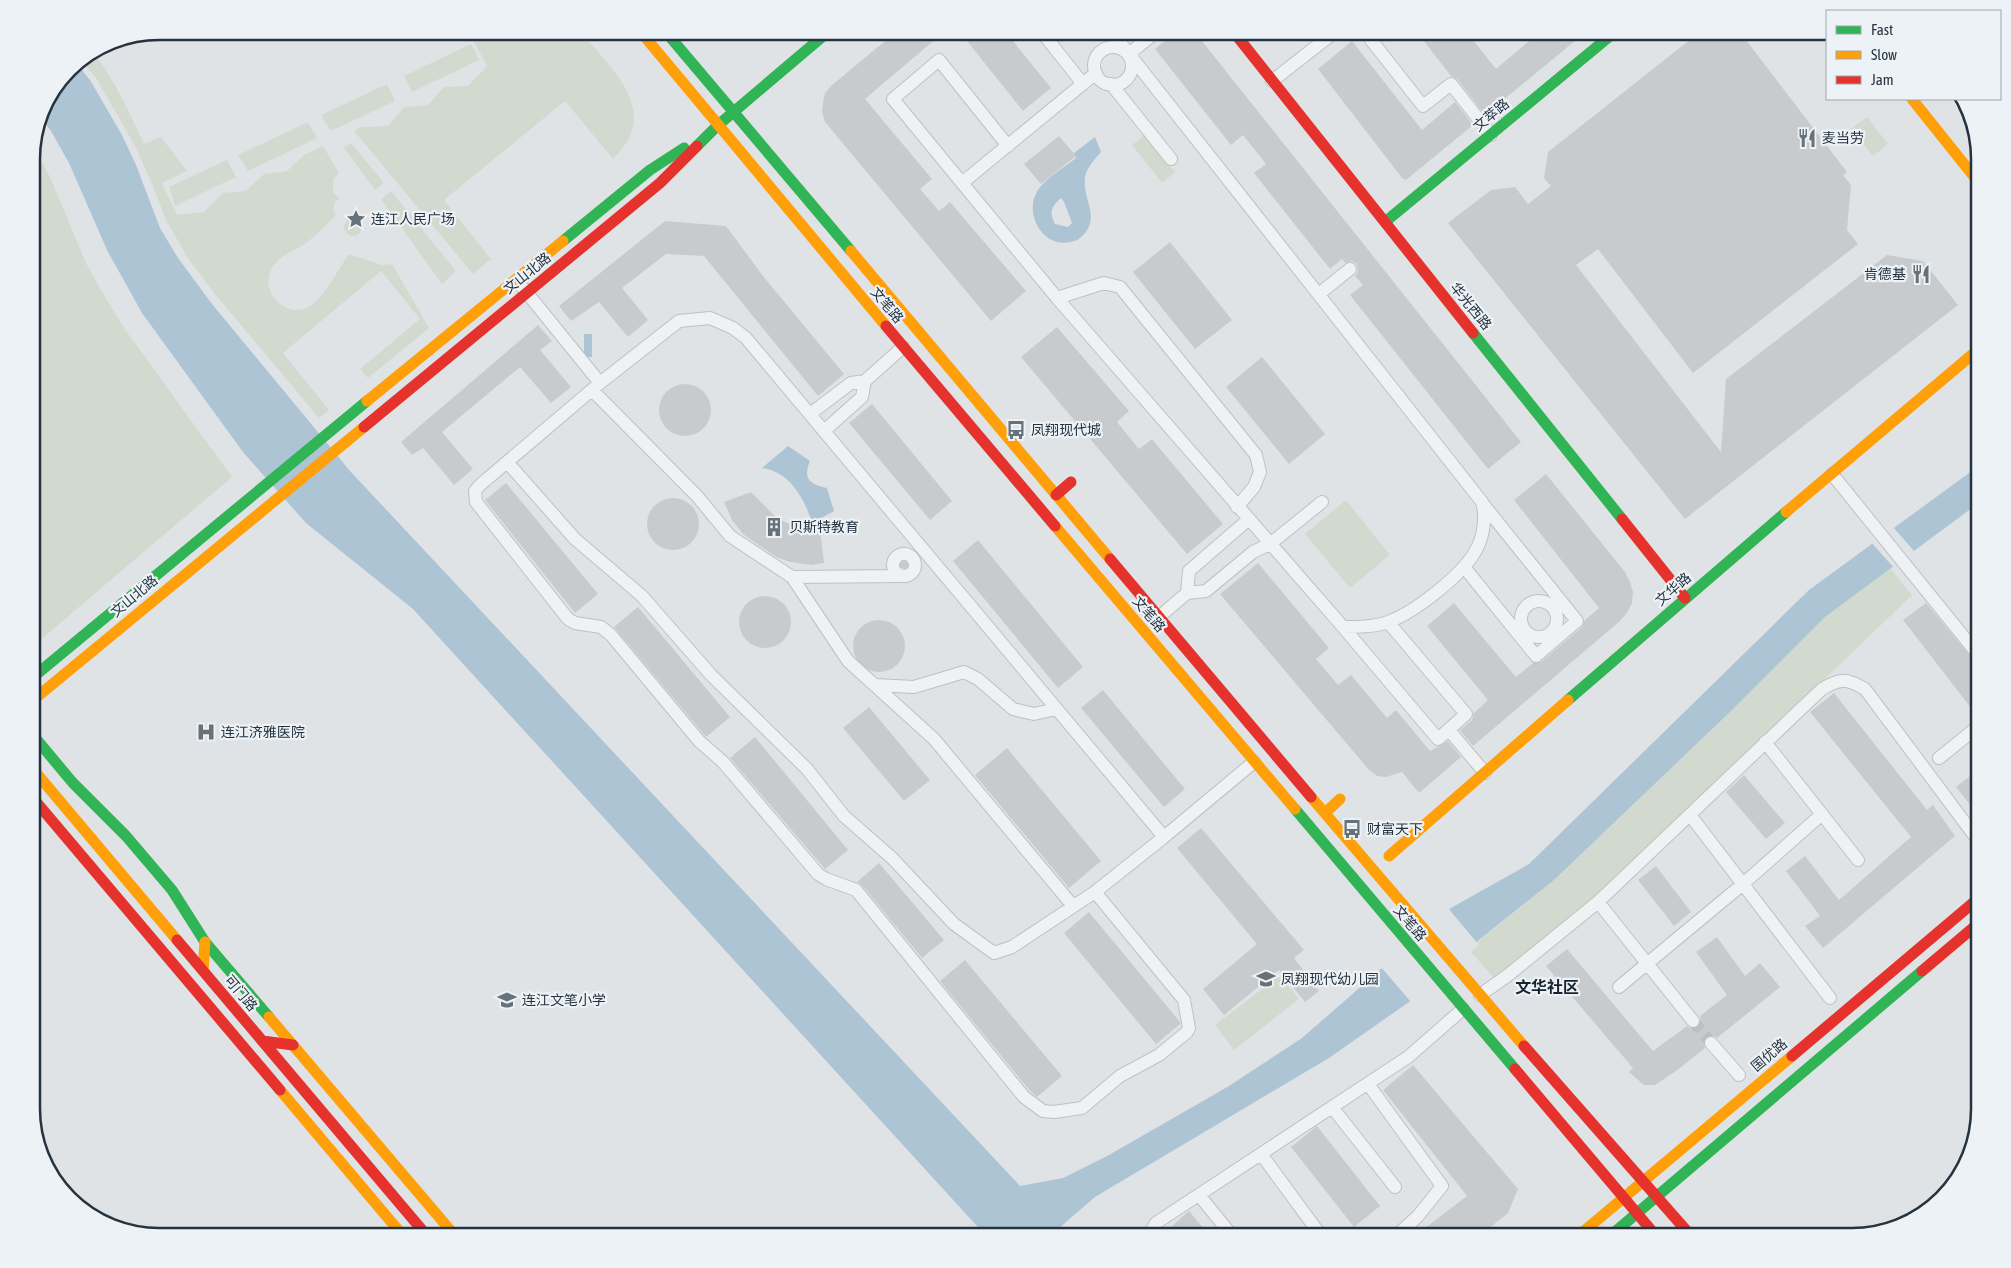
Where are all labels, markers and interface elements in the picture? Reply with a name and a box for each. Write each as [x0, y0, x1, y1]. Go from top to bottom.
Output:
legend [1826, 10, 2001, 100]
text: Fast [1871, 21, 1893, 38]
text: Slow [1871, 46, 1897, 63]
text: Jam [1871, 71, 1894, 88]
street label: 文萃路 [1470, 95, 1512, 135]
restaurant icon: 麦当劳 [1796, 127, 1818, 149]
place label: 麦当劳 [1822, 130, 1864, 146]
place icon: 连江人民广场 [345, 208, 367, 230]
place label: 连江人民广场 [371, 211, 455, 227]
street label: 文山北路 [500, 249, 554, 297]
restaurant icon: 肯德基 [1910, 263, 1932, 285]
place label: 肯德基 [1864, 266, 1906, 282]
street label: 华光西路 [1447, 279, 1495, 333]
street label: 文笔路 [867, 284, 907, 326]
bus stop icon: 凤翔现代城 [1005, 419, 1027, 441]
place label: 凤翔现代城 [1031, 422, 1101, 438]
building icon: 贝斯特教育 [763, 516, 785, 538]
place label: 贝斯特教育 [789, 519, 859, 535]
street label: 文华路 [1652, 569, 1694, 609]
street label: 文山北路 [107, 572, 161, 620]
street label: 文笔路 [1129, 593, 1169, 635]
hospital icon: 连江济雅医院 [195, 721, 217, 743]
place label: 连江济雅医院 [221, 724, 305, 740]
bus stop icon: 财富天下 [1341, 818, 1363, 840]
place label: 财富天下 [1367, 821, 1423, 837]
street label: 文笔路 [1390, 902, 1430, 944]
school or university icon: 凤翔现代幼儿园 [1255, 968, 1277, 990]
place label: 凤翔现代幼儿园 [1281, 971, 1379, 987]
street label: 可门路 [221, 972, 261, 1014]
district label: 文华社区 [1515, 978, 1579, 996]
school or university icon: 连江文笔小学 [496, 989, 518, 1011]
place label: 连江文笔小学 [522, 992, 606, 1008]
street label: 国优路 [1748, 1035, 1790, 1075]

